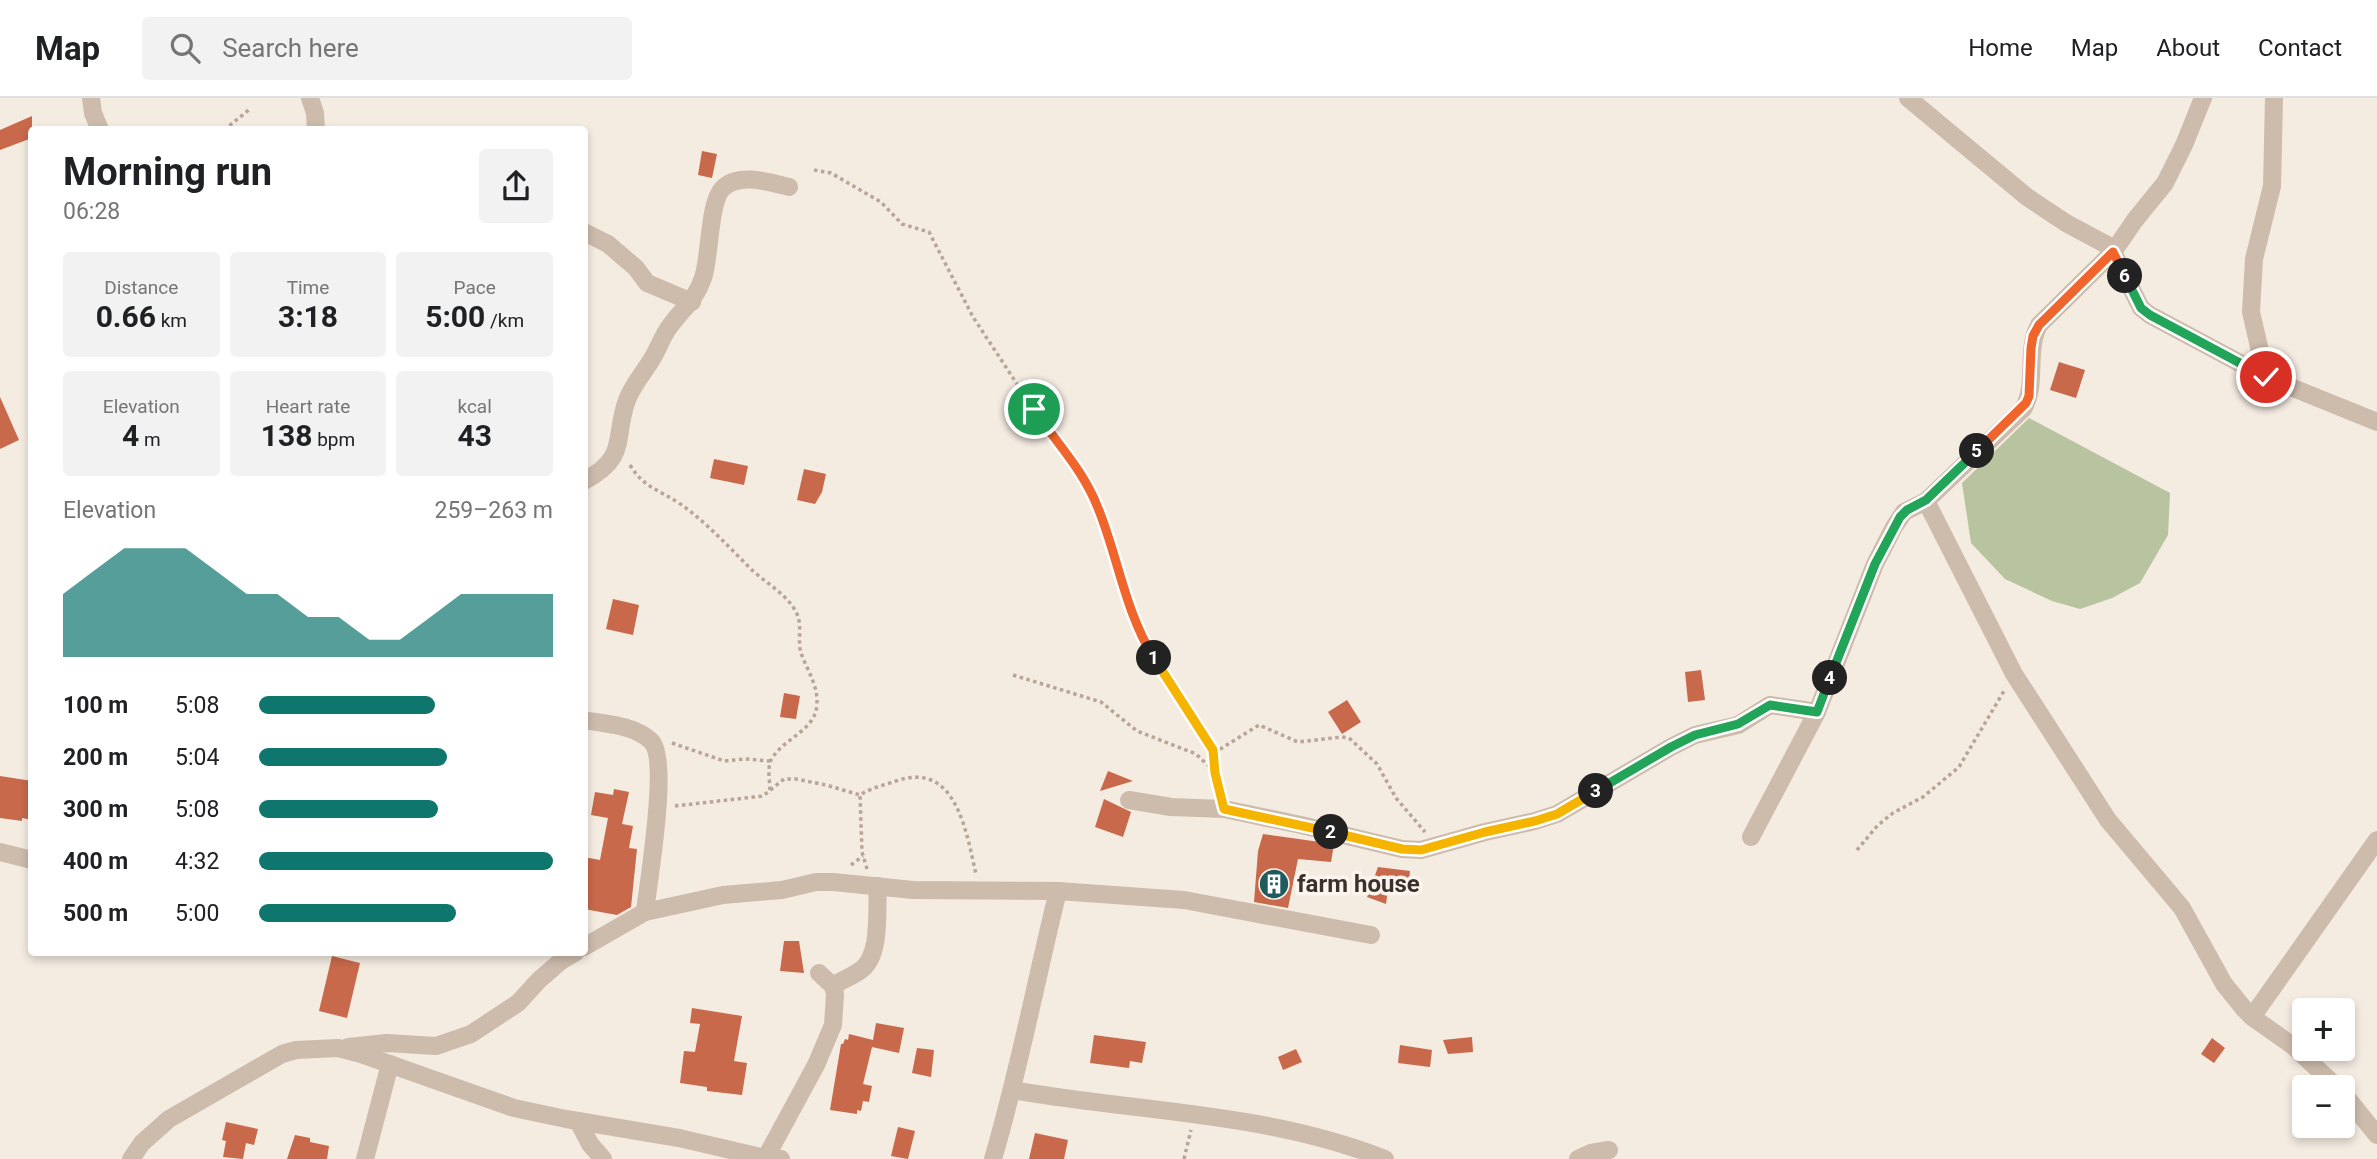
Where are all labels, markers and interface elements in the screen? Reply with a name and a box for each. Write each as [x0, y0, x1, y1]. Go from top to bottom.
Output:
search box [142, 17, 632, 80]
text: Map [35, 29, 100, 68]
icon: search [166, 29, 204, 67]
text: Search here [222, 33, 359, 63]
text: Home [1968, 34, 2033, 62]
text: Map [2071, 34, 2118, 62]
text: About [2156, 34, 2220, 62]
text: Contact [2258, 34, 2342, 62]
button: share [479, 149, 553, 223]
text: Morning run [63, 150, 272, 194]
text: 06:28 [63, 198, 120, 225]
pin: 6 [2108, 258, 2142, 294]
text: 6 [2119, 264, 2130, 287]
text: Distance [104, 276, 178, 299]
text: Time [287, 276, 329, 299]
text: Pace [454, 276, 496, 299]
text: 0.66 [96, 299, 156, 334]
text: 3:18 [278, 299, 338, 334]
text: 5:00 [425, 299, 485, 334]
text: km [156, 309, 187, 332]
text: /km [485, 309, 524, 332]
pin [2236, 347, 2296, 407]
icon: check [2247, 358, 2285, 396]
pin [1004, 379, 1064, 439]
icon: arrive [1015, 390, 1053, 428]
text: Elevation [103, 395, 180, 418]
text: Heart rate [266, 395, 350, 418]
text: kcal [457, 395, 492, 418]
text: 4 [122, 418, 139, 453]
text: 138 [261, 418, 312, 453]
text: 43 [457, 418, 492, 453]
text: m [139, 428, 161, 451]
text: bpm [312, 428, 355, 451]
pin: 5 [1960, 434, 1994, 468]
text: 5 [1971, 439, 1982, 462]
text: Elevation [63, 497, 156, 524]
text: 259–263 m [434, 497, 553, 524]
pin: 1 [1136, 640, 1172, 676]
text: 1 [1148, 646, 1159, 669]
pin: 4 [1812, 660, 1848, 696]
text: 4 [1824, 666, 1835, 689]
text: 100 m [63, 692, 128, 719]
text: 5:08 [175, 692, 219, 719]
text: 200 m [63, 744, 128, 771]
text: 5:04 [175, 744, 219, 771]
pin: 3 [1578, 774, 1614, 808]
text: 3 [1590, 779, 1601, 802]
text: 300 m [63, 796, 128, 823]
text: 5:08 [175, 796, 219, 823]
pin: 2 [1314, 814, 1348, 850]
text: 2 [1325, 820, 1336, 843]
text: 400 m [63, 848, 128, 875]
text: 4:32 [175, 848, 219, 875]
building icon: farm house [1257, 867, 1291, 901]
place label: farm house [1297, 870, 1420, 898]
text: 500 m [63, 900, 128, 927]
text: 5:00 [175, 900, 219, 927]
map controls [2292, 998, 2355, 1138]
button: + [2292, 998, 2355, 1061]
button: − [2292, 1075, 2355, 1138]

